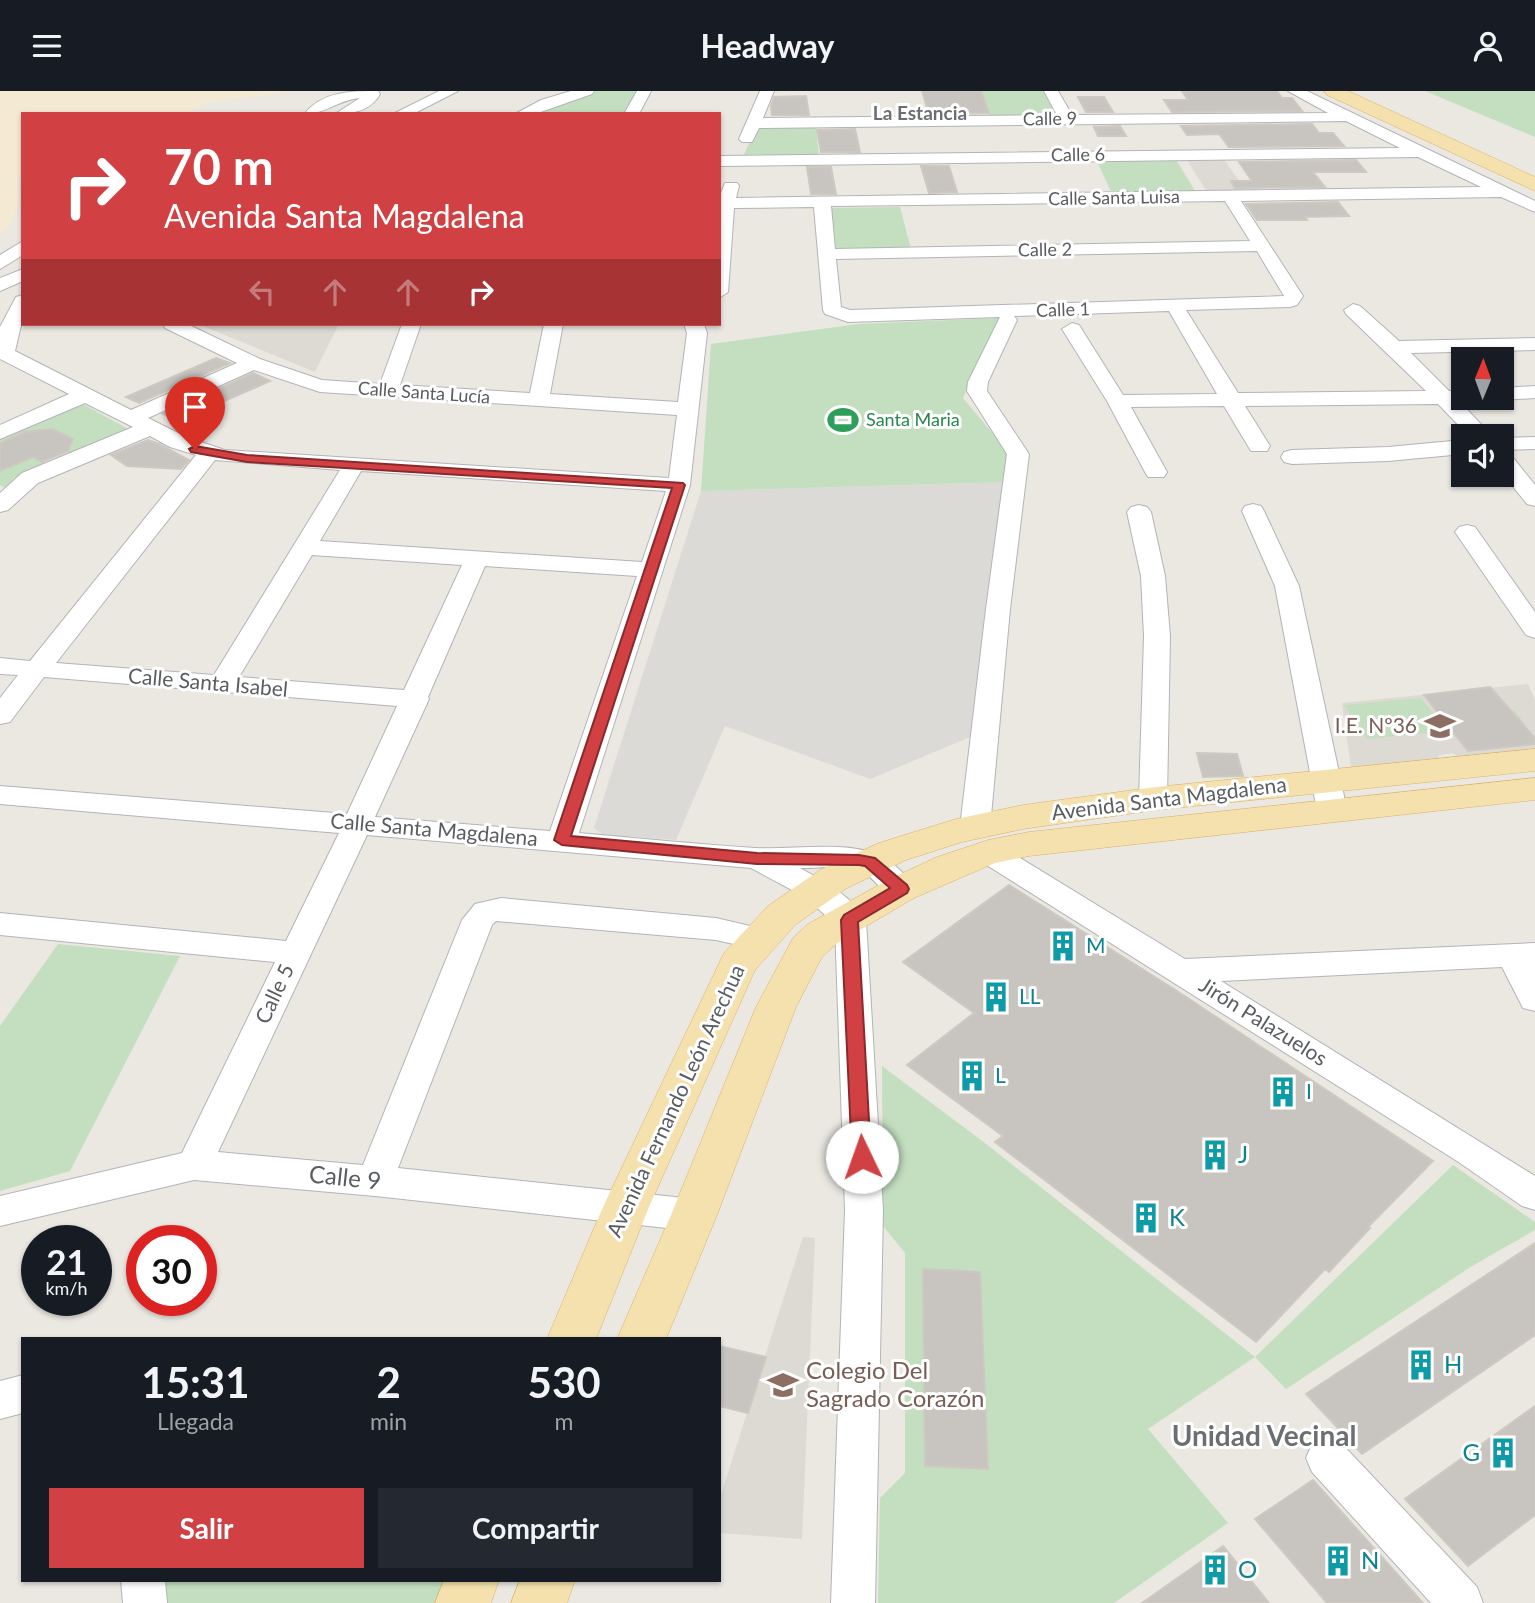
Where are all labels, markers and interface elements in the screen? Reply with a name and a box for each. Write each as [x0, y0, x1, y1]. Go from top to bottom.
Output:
text: Headway [701, 26, 834, 65]
icon: menu [28, 27, 66, 65]
icon: person [1469, 27, 1507, 65]
district label: La Estancia [873, 101, 967, 124]
street label: Calle 9 [1023, 107, 1077, 129]
text: 70 m [164, 137, 274, 195]
icon: right [49, 140, 140, 231]
street label: Calle 6 [1051, 143, 1105, 165]
street label: Calle Santa Luisa [1048, 185, 1180, 209]
text: Avenida Santa Magdalena [164, 196, 525, 235]
street label: Calle 2 [1018, 238, 1072, 260]
icon: left [243, 273, 281, 311]
icon: ahead [316, 273, 354, 311]
icon: ahead [389, 273, 427, 311]
icon: right [462, 273, 500, 311]
street label: Calle 1 [1036, 297, 1090, 321]
north arrow [1451, 347, 1514, 409]
map controls [1451, 347, 1514, 487]
street label: Calle Santa Lucía [357, 376, 491, 408]
pin [165, 377, 225, 449]
icon: arrive [176, 388, 214, 426]
sports icon: Santa Maria [826, 403, 860, 437]
place label: Santa Maria [866, 408, 960, 430]
button: sound [1451, 424, 1514, 487]
street label: Calle Santa Isabel [127, 662, 289, 701]
school or university icon: I.E. Nº36 [1423, 709, 1457, 743]
place label: I.E. Nº36 [1335, 712, 1417, 737]
street label: Avenida Santa Magdalena [1050, 771, 1288, 824]
street label: Calle Santa Magdalena [329, 807, 539, 850]
building icon: M [1046, 929, 1080, 963]
place label: M [1086, 932, 1106, 957]
street label: Calle 5 [249, 960, 298, 1027]
street label: Avenida Fernando León Arechua [600, 960, 749, 1241]
street label: Jirón Palazuelos [1195, 971, 1332, 1070]
building icon: LL [979, 980, 1013, 1014]
place label: LL [1019, 983, 1041, 1008]
building icon: L [955, 1059, 989, 1093]
place label: L [995, 1062, 1006, 1087]
building icon: I [1266, 1075, 1300, 1109]
place label: I [1306, 1078, 1312, 1103]
position arrow [825, 1120, 899, 1194]
building icon: J [1198, 1138, 1232, 1172]
place label: J [1238, 1139, 1248, 1168]
street label: Calle 9 [308, 1158, 382, 1195]
building icon: K [1129, 1201, 1163, 1235]
place label: K [1169, 1202, 1185, 1231]
speed limit sign: 30 [126, 1225, 217, 1316]
text: 21 [46, 1240, 87, 1282]
text: km/h [45, 1277, 88, 1299]
building icon: H [1404, 1348, 1438, 1382]
place label: H [1444, 1349, 1462, 1378]
place label: Colegio Del Sagrado Corazón [806, 1355, 984, 1412]
text: 15:31 [141, 1357, 250, 1407]
text: 2 [376, 1357, 401, 1407]
text: 530 [528, 1357, 601, 1407]
school or university icon: Colegio Del Sagrado Corazón [766, 1368, 800, 1402]
text: Llegada [157, 1407, 234, 1435]
text: min [370, 1407, 407, 1435]
text: m [555, 1407, 574, 1435]
district label: Unidad Vecinal [1172, 1418, 1356, 1452]
building icon: G [1486, 1436, 1520, 1470]
place label: G [1462, 1437, 1480, 1466]
button: Salir [49, 1488, 364, 1568]
button: Compartir [378, 1488, 693, 1568]
building icon: N [1321, 1544, 1355, 1578]
place label: N [1361, 1545, 1379, 1574]
building icon: O [1198, 1553, 1232, 1587]
place label: O [1238, 1554, 1257, 1583]

